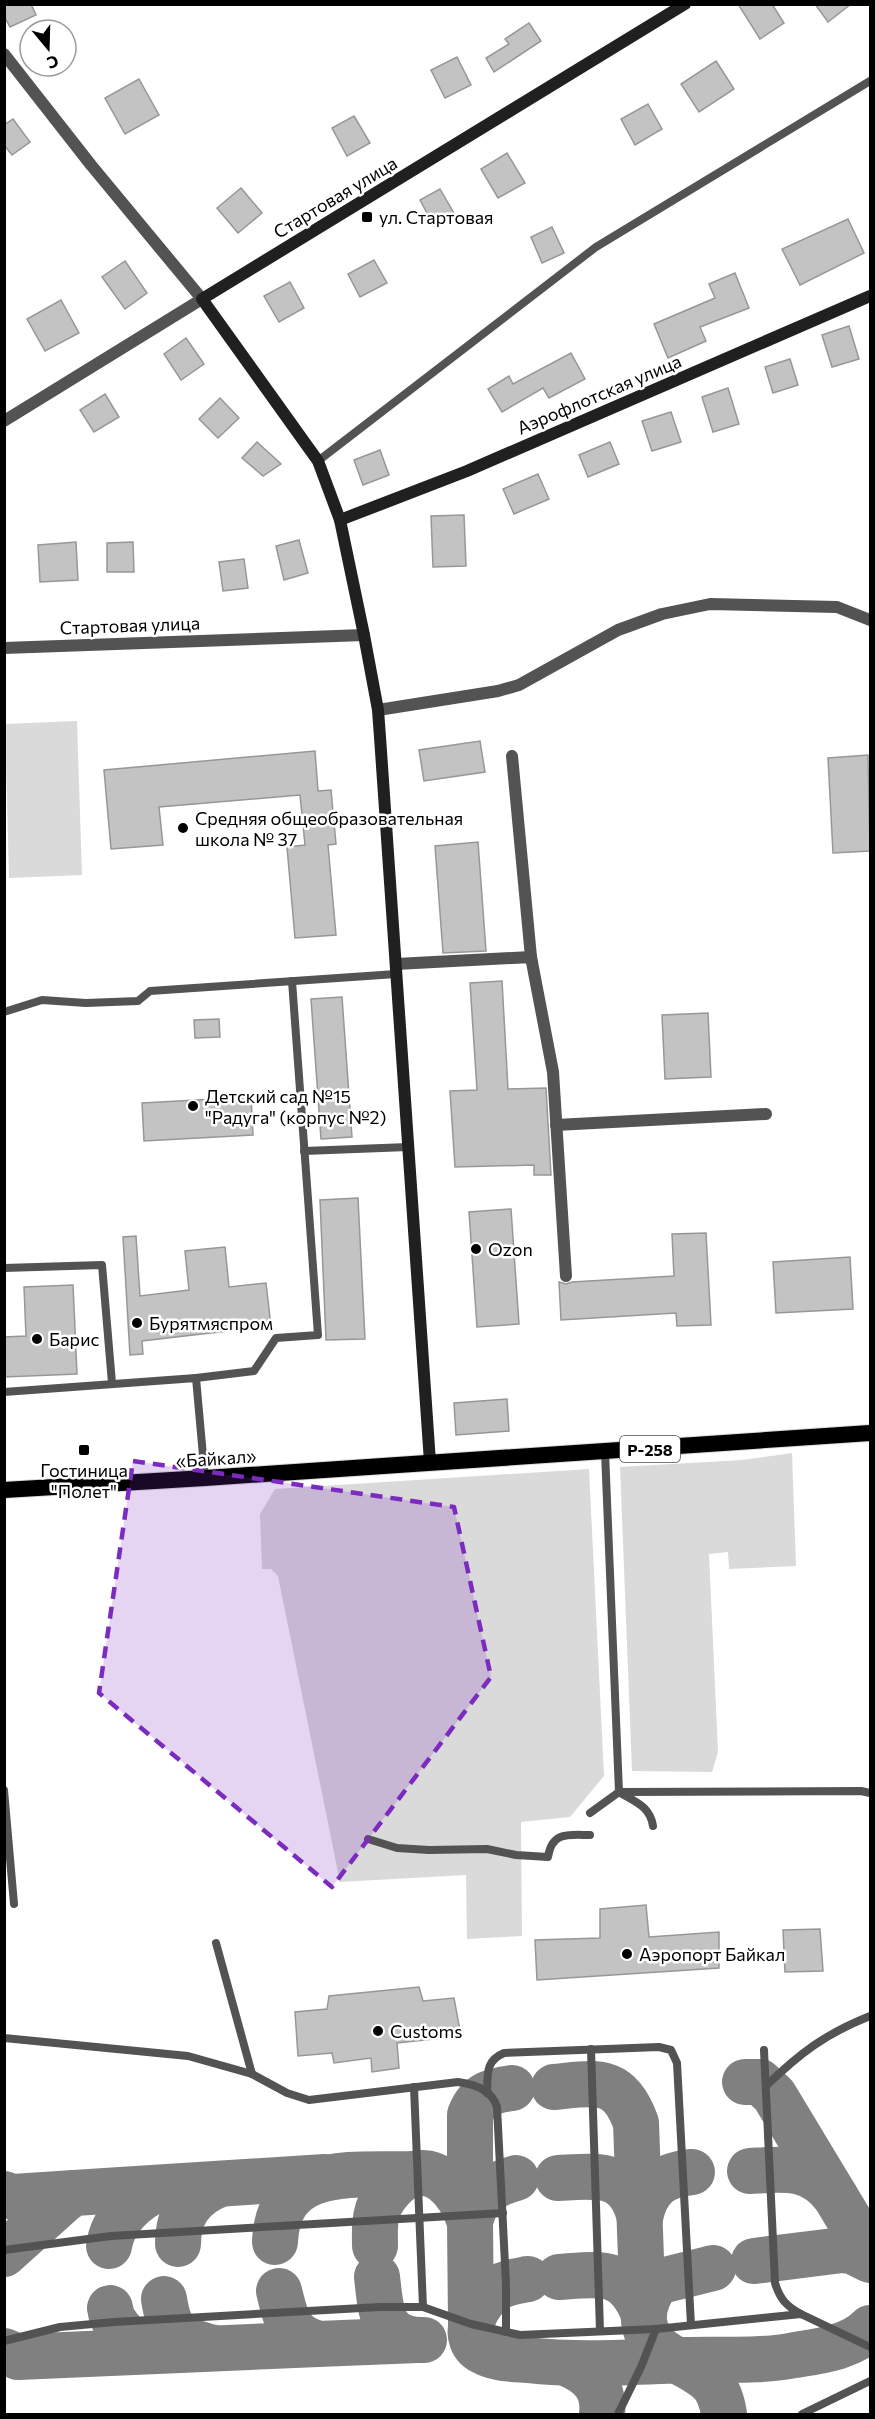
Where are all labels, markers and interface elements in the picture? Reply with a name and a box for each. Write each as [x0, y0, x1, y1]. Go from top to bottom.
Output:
north arrow [18, 18, 78, 78]
text: С [45, 52, 61, 73]
street label: Стартовая улица [269, 151, 401, 243]
place label: ул. Стартовая [379, 206, 494, 228]
marker: ул. Стартовая [360, 210, 374, 224]
street label: Аэрофлотская улица [514, 349, 684, 439]
street label: Стартовая улица [59, 612, 201, 638]
place label: Средняя общеобразовательная школа № 37 [195, 807, 463, 850]
marker: Средняя общеобразовательная школа № 37 [176, 821, 190, 835]
place label: Детский сад №15 "Радуга" (корпус №2) [205, 1085, 386, 1128]
marker: Детский сад №15 "Радуга" (корпус №2) [186, 1099, 200, 1113]
place label: Ozon [488, 1238, 533, 1260]
marker: Ozon [469, 1242, 483, 1256]
place label: Бурятмяспром [149, 1312, 273, 1334]
marker: Бурятмяспром [130, 1316, 144, 1330]
place label: Барис [49, 1328, 99, 1350]
marker: Барис [30, 1332, 44, 1346]
road number: Р-258 [620, 1436, 680, 1462]
marker: Гостиница "Полет" [77, 1443, 91, 1457]
street label: «Байкал» [175, 1444, 257, 1472]
place label: Гостиница "Полет" [40, 1459, 128, 1502]
place label: Аэропорт Байкал [639, 1943, 785, 1965]
marker: Аэропорт Байкал [620, 1947, 634, 1961]
place label: Customs [390, 2020, 462, 2042]
marker: Customs [371, 2024, 385, 2038]

